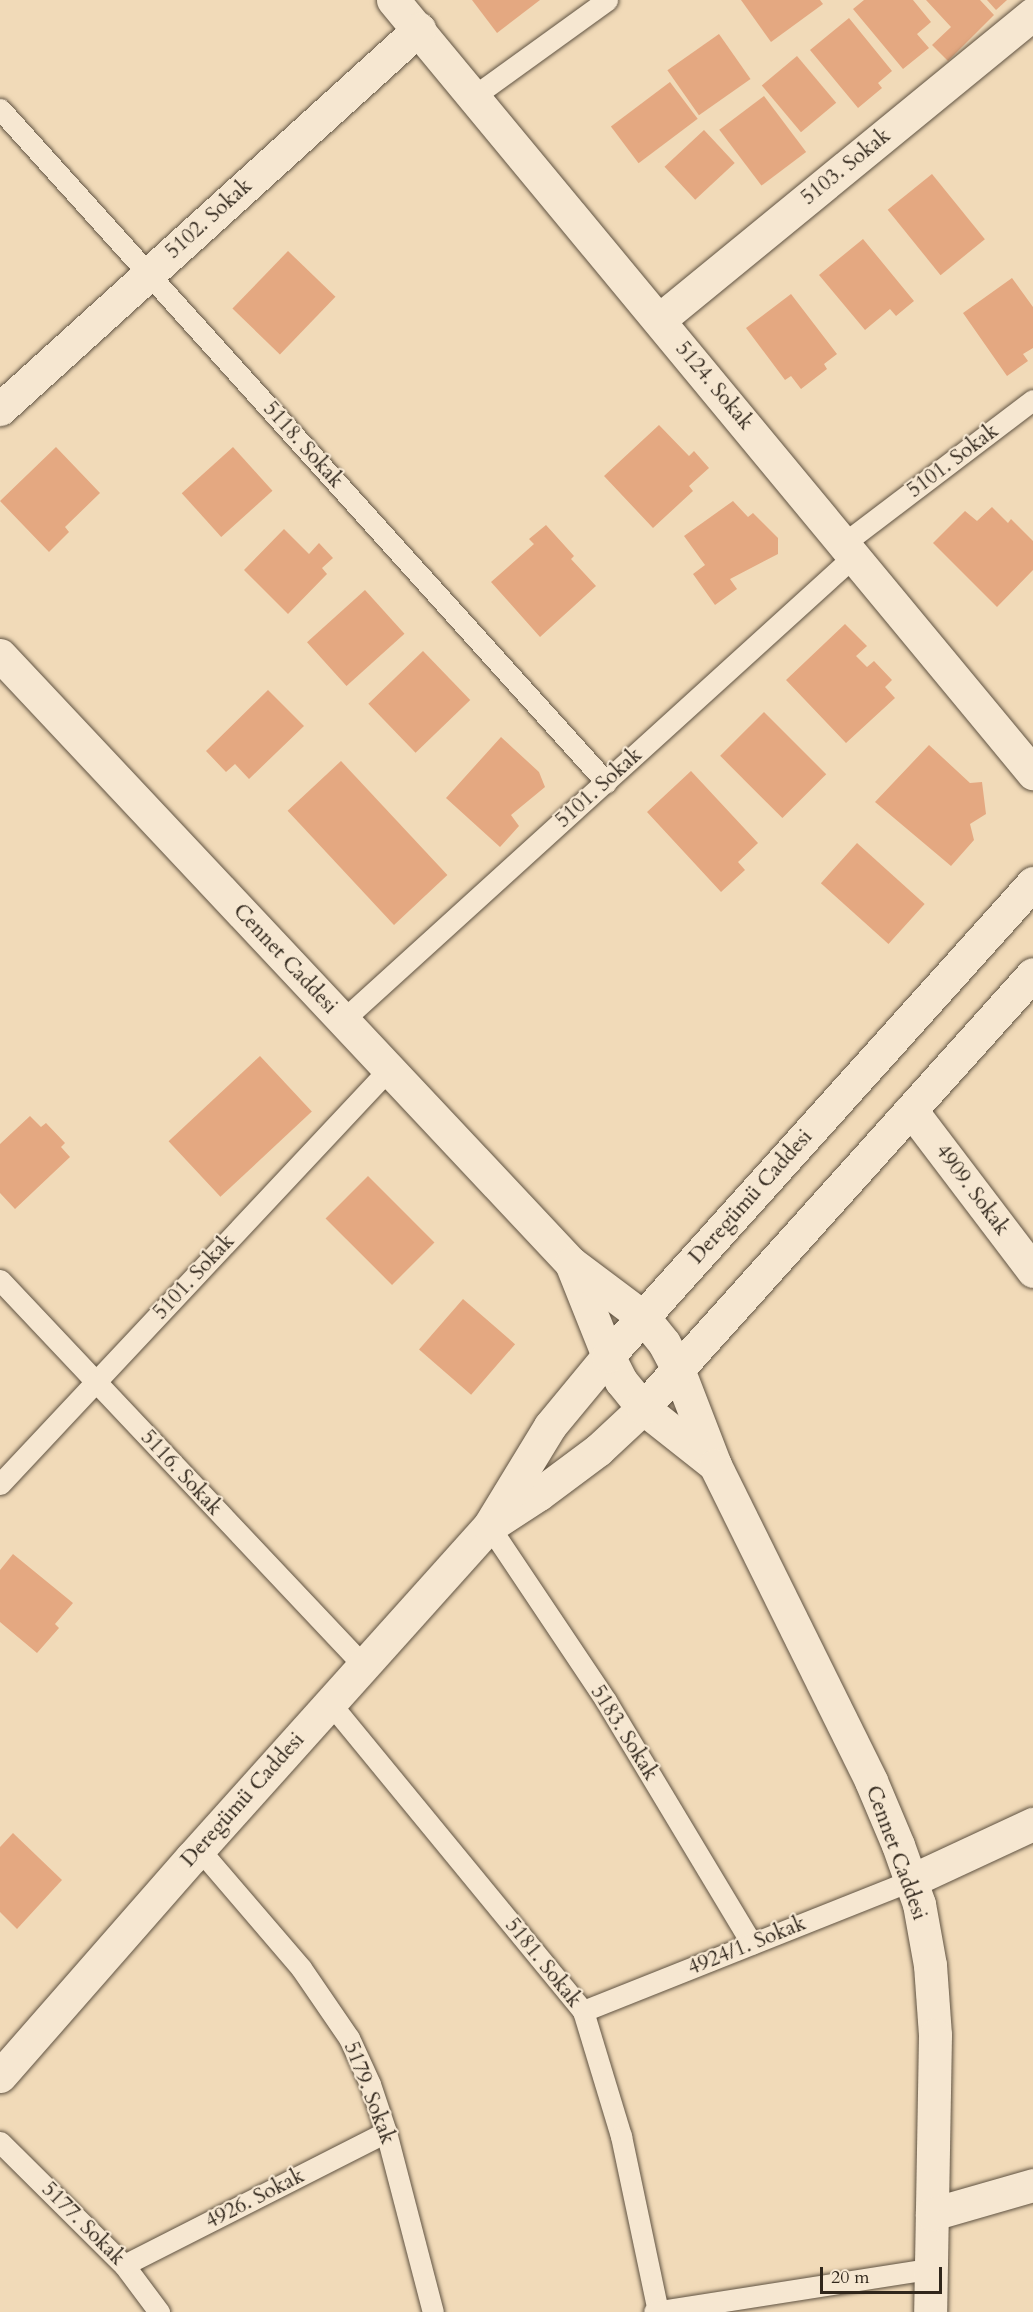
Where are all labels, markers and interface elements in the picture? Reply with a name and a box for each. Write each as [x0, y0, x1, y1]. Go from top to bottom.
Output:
street label: 5103. Sokak [796, 123, 896, 211]
street label: 5102. Sokak [161, 174, 257, 264]
street label: 5124. Sokak [670, 337, 758, 435]
street label: 5118. Sokak [258, 397, 348, 493]
street label: 5101. Sokak [903, 419, 1003, 503]
street label: 5101. Sokak [551, 743, 647, 833]
street label: Cennet Caddesi [228, 899, 342, 1019]
street label: Deregümü Caddesi [684, 1125, 818, 1269]
street label: 4909. Sokak [930, 1140, 1014, 1240]
street label: 5101. Sokak [148, 1229, 240, 1325]
street label: 5116. Sokak [135, 1425, 227, 1521]
street label: 5183. Sokak [585, 1681, 663, 1785]
street label: Deregümü Caddesi [176, 1728, 310, 1872]
street label: Cennet Caddesi [860, 1782, 932, 1924]
street label: 4924/1. Sokak [684, 1911, 810, 1981]
street label: 5181. Sokak [499, 1913, 587, 2013]
street label: 5179. Sokak [338, 2038, 400, 2148]
street label: 4926. Sokak [201, 2163, 309, 2235]
street label: 5177. Sokak [36, 2177, 130, 2271]
scale bar [823, 2255, 944, 2293]
text: 20 m [831, 2265, 870, 2290]

